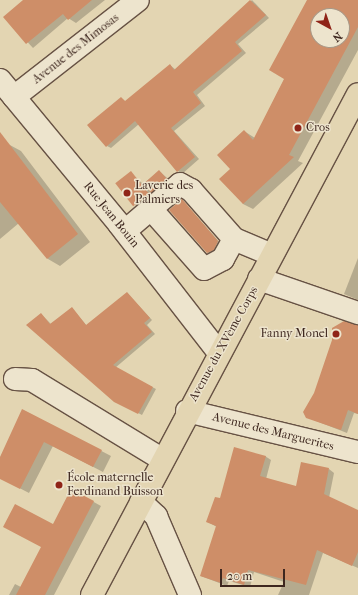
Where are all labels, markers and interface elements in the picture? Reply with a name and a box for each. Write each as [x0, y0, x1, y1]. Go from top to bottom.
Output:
north arrow [310, 8, 350, 48]
street label: Avenue des Mimosas [30, 11, 122, 87]
text: N [330, 29, 345, 44]
place label: Cros [306, 121, 330, 135]
marker: Cros [293, 123, 303, 133]
street label: Rue Jean Bouin [80, 179, 142, 251]
place label: Laverie des Palmiers [135, 179, 193, 207]
marker: Laverie des Palmiers [122, 188, 132, 198]
street label: Avenue du XVème Corps [186, 284, 262, 404]
place label: Fanny Monel [261, 327, 328, 341]
marker: Fanny Monel [331, 329, 341, 339]
street label: Avenue des Marguerites [211, 410, 335, 454]
place label: École maternelle Ferdinand Buisson [67, 471, 163, 499]
marker: École maternelle Ferdinand Buisson [54, 480, 64, 490]
scale bar [222, 561, 287, 587]
text: 20 m [227, 569, 252, 583]

